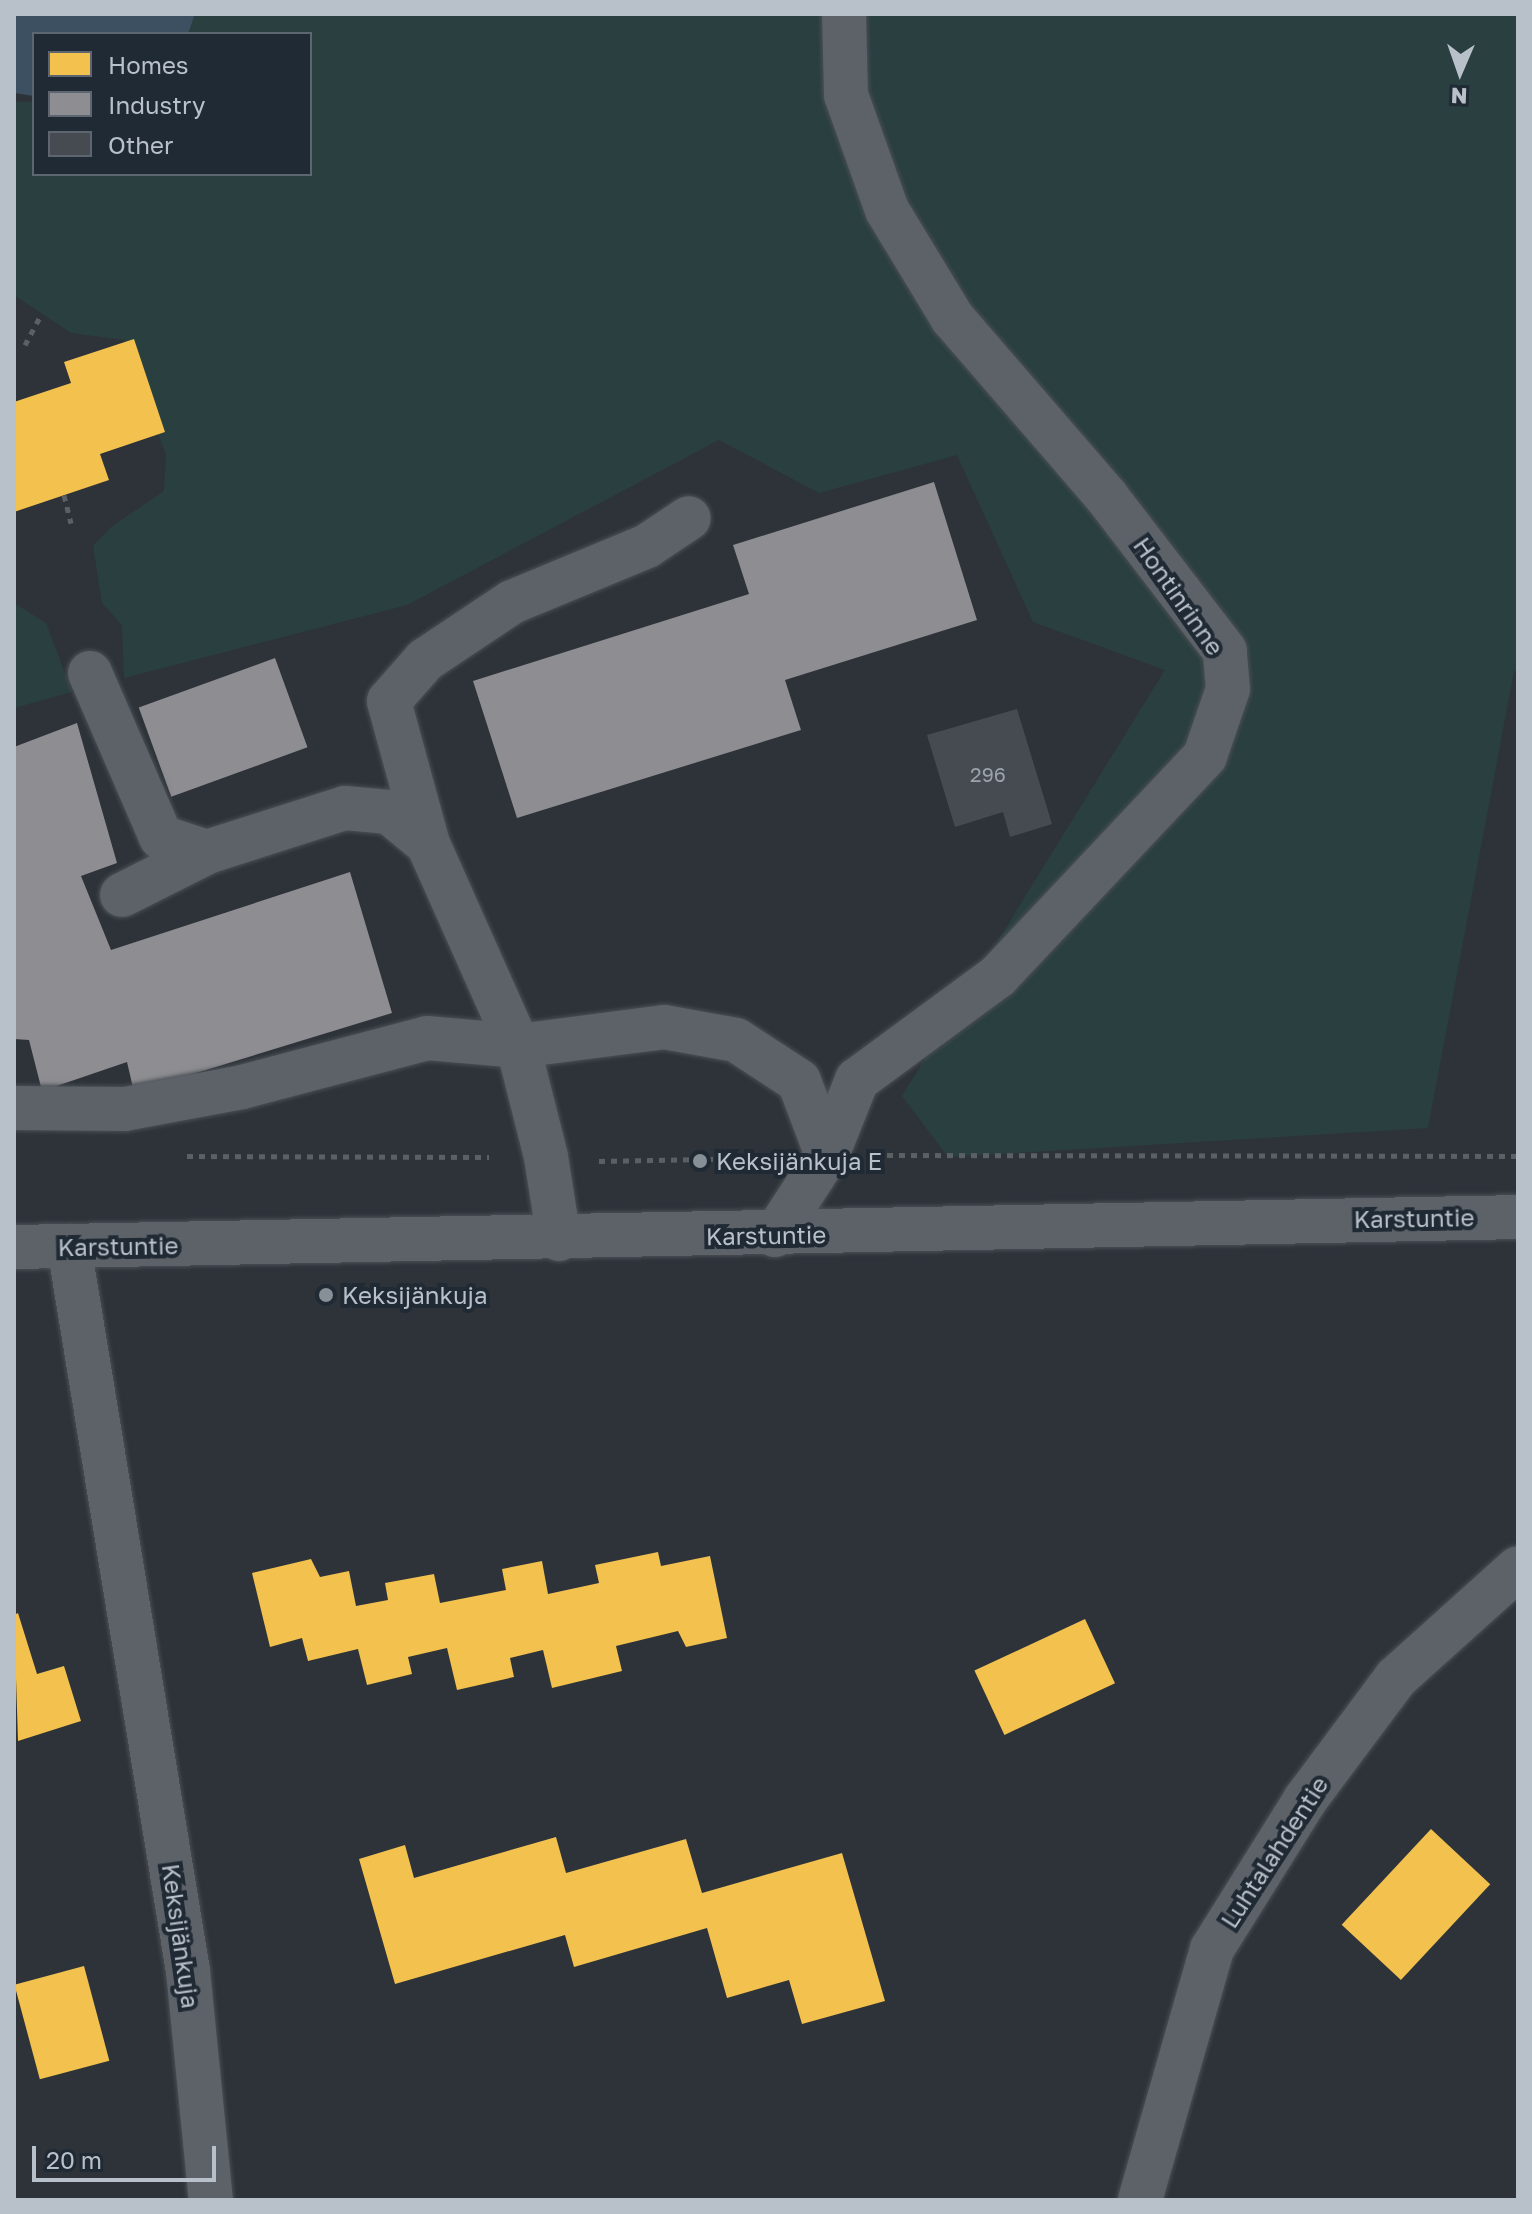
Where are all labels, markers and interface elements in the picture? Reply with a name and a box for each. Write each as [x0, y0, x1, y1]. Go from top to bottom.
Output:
legend [32, 32, 312, 176]
north arrow [1420, 32, 1500, 112]
text: Homes [108, 50, 189, 79]
text: N [1450, 83, 1468, 110]
text: Industry [108, 90, 205, 119]
text: Other [108, 130, 173, 159]
street label: Hontinrinne [1128, 532, 1230, 660]
house number: 296 [970, 762, 1006, 786]
place label: Keksijänkuja E [716, 1147, 882, 1175]
marker: Keksijänkuja E [691, 1152, 709, 1170]
street label: Karstuntie [1353, 1203, 1475, 1233]
street label: Karstuntie [705, 1220, 827, 1250]
street label: Karstuntie [57, 1231, 179, 1261]
place label: Keksijänkuja [342, 1281, 488, 1309]
marker: Keksijänkuja [317, 1286, 335, 1304]
street label: Luhtalahdentie [1214, 1771, 1334, 1933]
street label: Keksijänkuja [157, 1862, 205, 2010]
scale bar [36, 2130, 220, 2180]
text: 20 m [46, 2145, 102, 2174]

